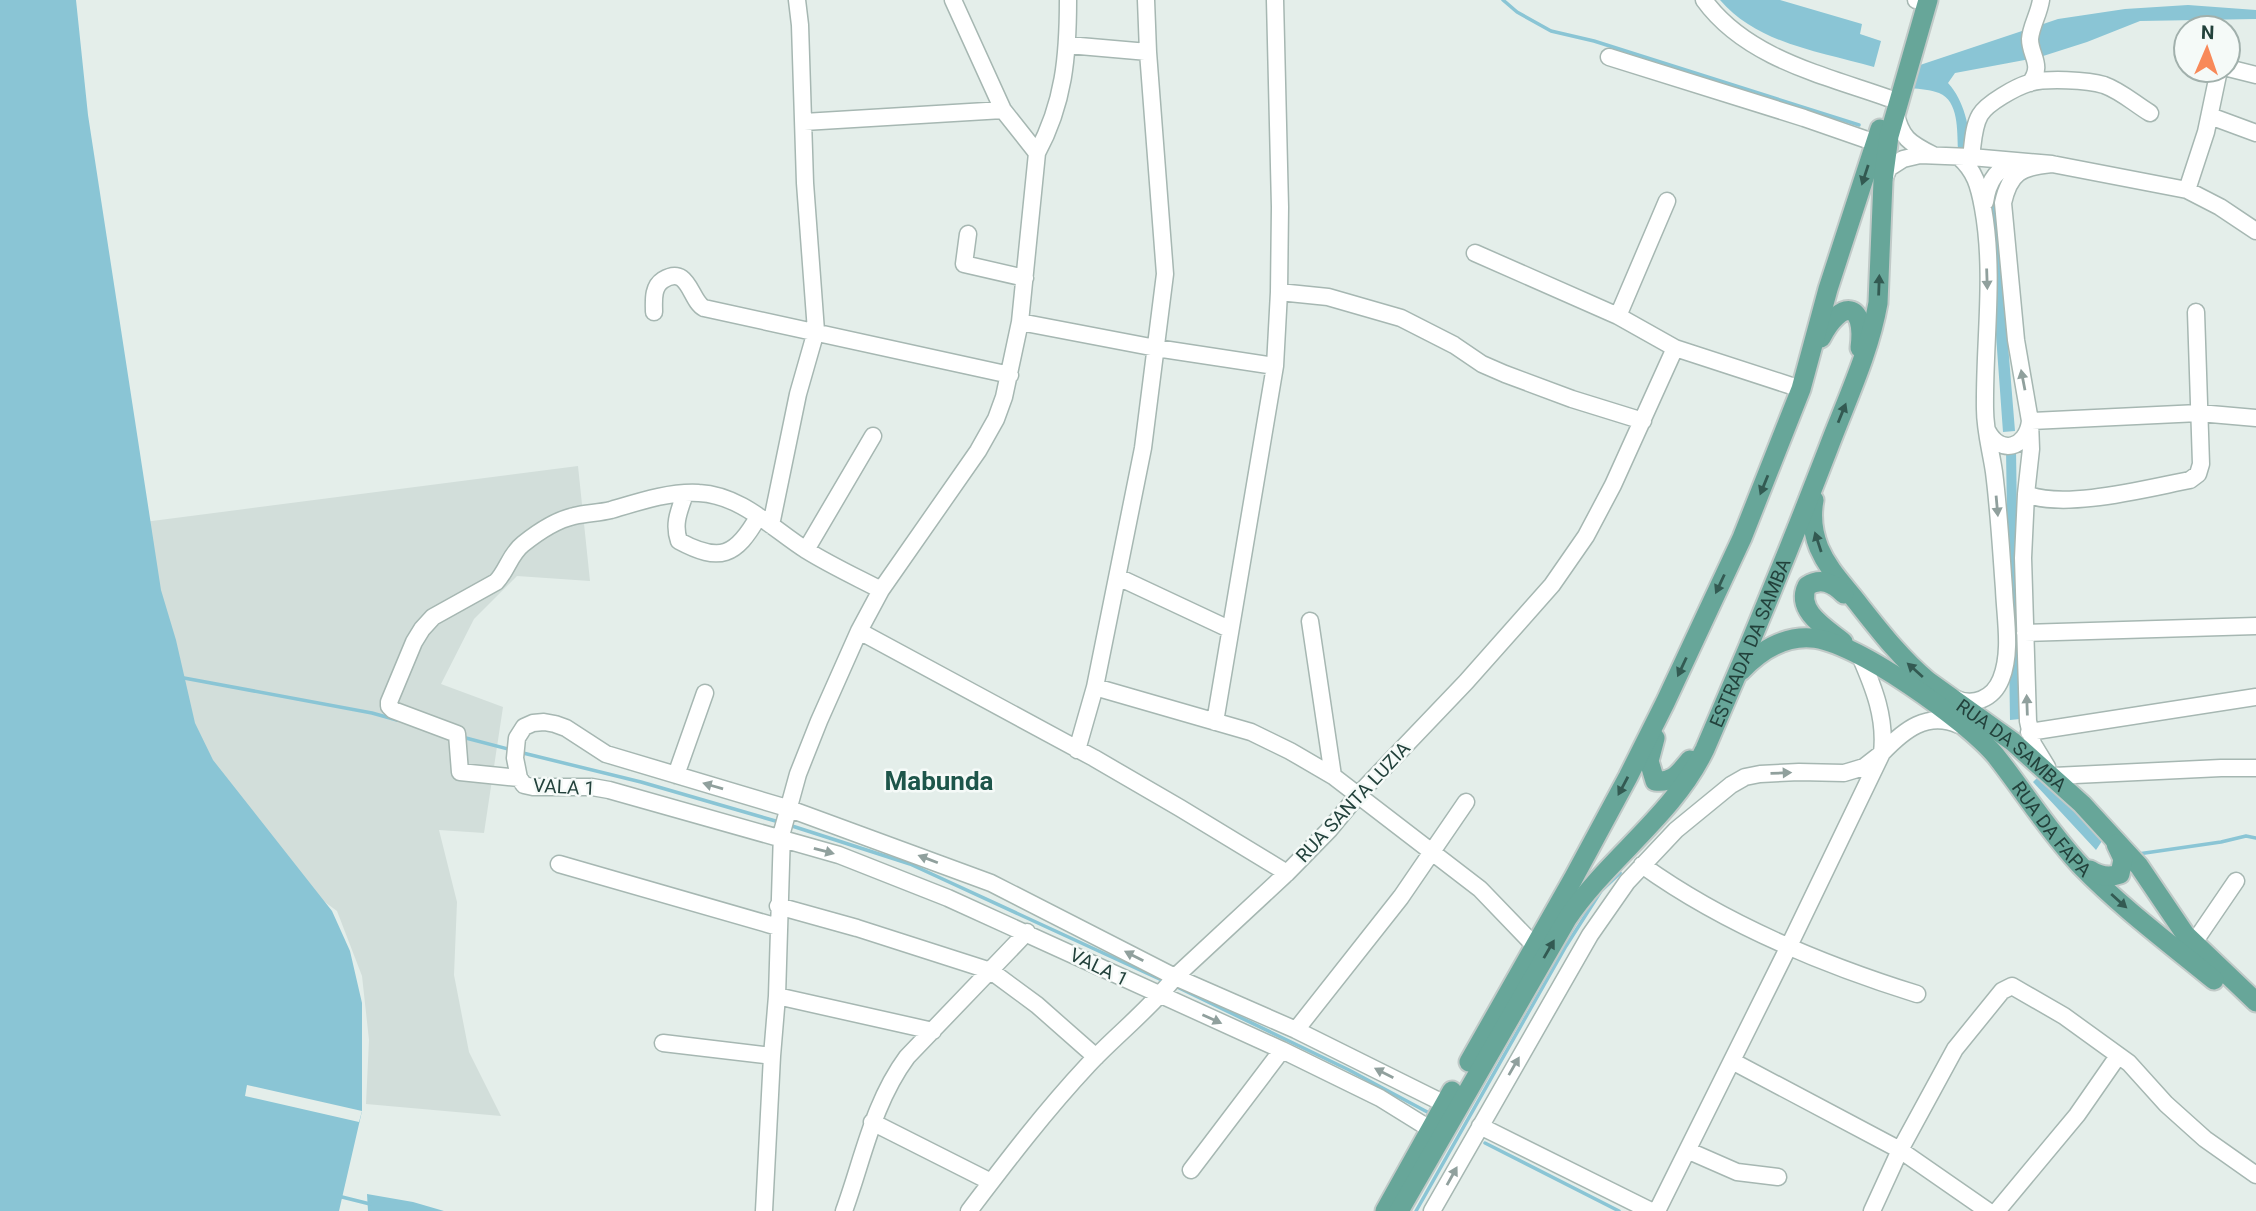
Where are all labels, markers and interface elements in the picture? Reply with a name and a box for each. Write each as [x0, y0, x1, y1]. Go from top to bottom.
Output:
north arrow [2172, 14, 2242, 84]
text: N [2200, 21, 2215, 44]
one-way arrow [1859, 165, 1870, 186]
one-way arrow [1982, 268, 1993, 290]
one-way arrow [1873, 273, 1885, 295]
one-way arrow [2018, 369, 2029, 391]
one-way arrow [1836, 402, 1847, 423]
one-way arrow [1758, 475, 1769, 496]
one-way arrow [1992, 495, 2003, 517]
one-way arrow [1812, 531, 1823, 552]
street label: ESTRADA DA SAMBA [1704, 554, 1795, 731]
one-way arrow [1715, 574, 1726, 595]
one-way arrow [1676, 657, 1688, 677]
one-way arrow [1907, 662, 1924, 678]
one-way arrow [2022, 693, 2033, 715]
street label: RUA DA SAMBA [1952, 694, 2072, 797]
street label: RUA SANTA LUZIA [1291, 736, 1415, 867]
district label: Mabunda [885, 766, 994, 796]
one-way arrow [1770, 767, 1792, 778]
street label: VALA 1 [532, 774, 596, 800]
one-way arrow [1617, 776, 1629, 796]
street label: RUA DA FAPA [2007, 777, 2097, 882]
one-way arrow [702, 781, 723, 791]
one-way arrow [813, 846, 835, 857]
one-way arrow [918, 854, 939, 865]
one-way arrow [2110, 893, 2128, 909]
one-way arrow [1543, 940, 1555, 959]
street label: VALA 1 [1066, 943, 1132, 991]
one-way arrow [1124, 951, 1144, 962]
one-way arrow [1202, 1013, 1222, 1025]
one-way arrow [1507, 1057, 1520, 1076]
one-way arrow [1374, 1067, 1394, 1078]
one-way arrow [1446, 1166, 1458, 1186]

